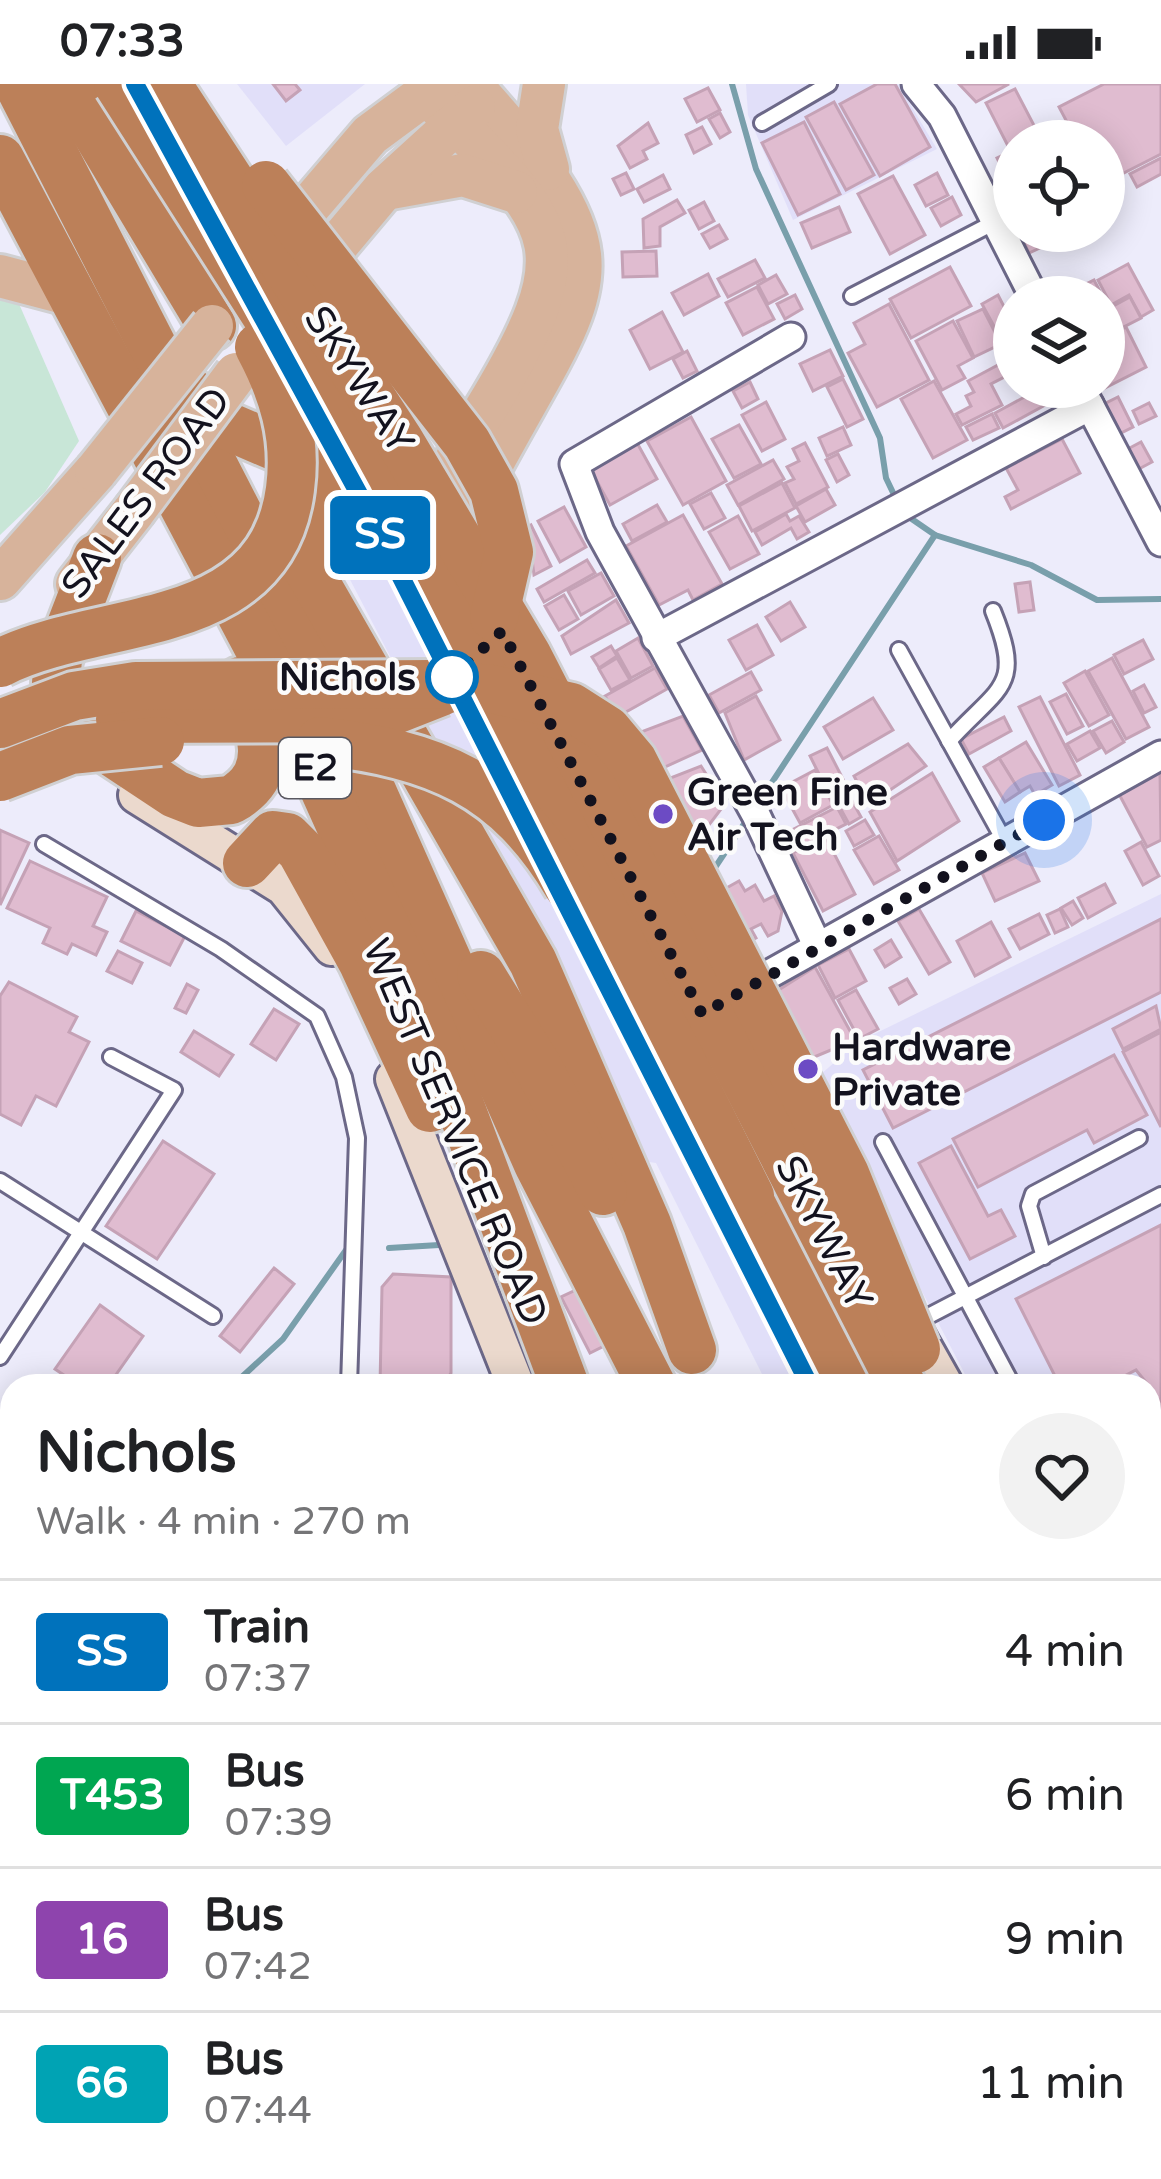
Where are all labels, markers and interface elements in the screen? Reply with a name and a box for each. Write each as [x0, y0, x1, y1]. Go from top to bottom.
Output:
text: 07:33 [60, 15, 185, 69]
map controls [993, 120, 1125, 408]
button: locate [993, 120, 1125, 252]
button: layers [993, 276, 1125, 408]
street label: SKYWAY [294, 297, 424, 463]
street label: SALES ROAD [51, 378, 241, 608]
line badge: SS [326, 496, 434, 574]
text: SS [354, 509, 406, 560]
marker: Nichols [427, 652, 477, 702]
place label: Nichols [279, 654, 416, 701]
road number: E2 [279, 738, 351, 798]
place label: Green Fine Air Tech [687, 769, 888, 861]
your location [1014, 790, 1074, 850]
marker: Green Fine Air Tech [650, 801, 676, 827]
street label: WEST SERVICE ROAD [352, 932, 558, 1332]
place label: Hardware Private [832, 1024, 1011, 1116]
marker: Hardware Private [795, 1056, 821, 1082]
street label: SKYWAY [765, 1148, 883, 1318]
button: heart [999, 1413, 1125, 1539]
text: Nichols [36, 1419, 237, 1487]
text: Walk · 4 min · 270 m [36, 1498, 411, 1545]
text: Train [204, 1601, 310, 1655]
text: 4 min [1005, 1625, 1125, 1679]
text: SS [76, 1626, 128, 1677]
text: 07:37 [204, 1655, 312, 1702]
text: Bus [225, 1745, 305, 1799]
text: 6 min [1005, 1769, 1125, 1823]
text: T453 [60, 1770, 165, 1821]
text: 07:39 [225, 1799, 333, 1846]
text: Bus [204, 1889, 284, 1943]
text: 9 min [1005, 1913, 1125, 1967]
text: 16 [76, 1914, 128, 1965]
text: 07:42 [204, 1943, 312, 1990]
text: Bus [204, 2033, 284, 2087]
text: 11 min [977, 2057, 1125, 2111]
text: 66 [76, 2058, 128, 2109]
text: 07:44 [204, 2087, 312, 2134]

